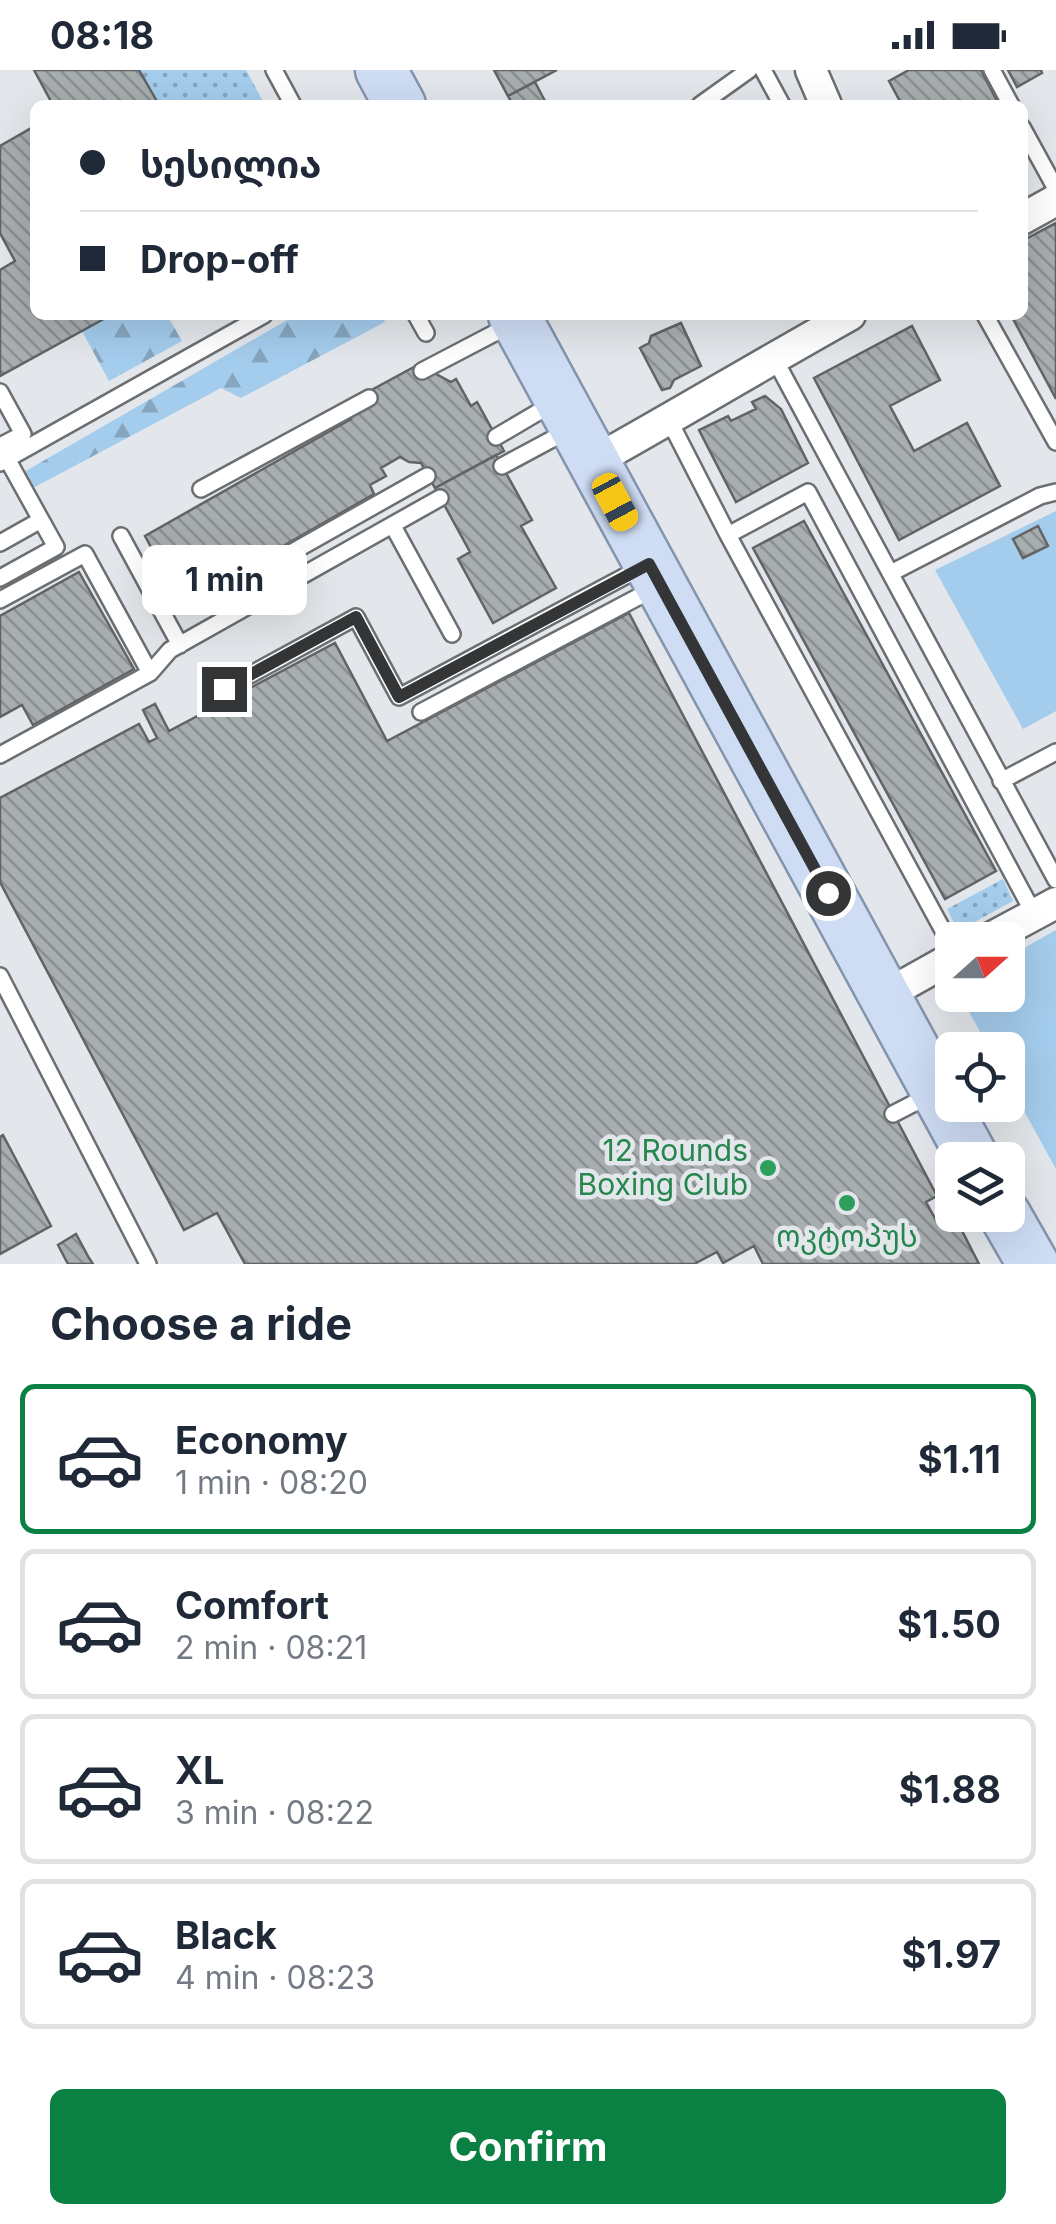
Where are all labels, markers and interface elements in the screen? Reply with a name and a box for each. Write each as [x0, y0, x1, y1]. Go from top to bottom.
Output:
text: 08:18 [50, 12, 154, 58]
text: სესილია [140, 141, 322, 187]
text: Drop-off [140, 236, 299, 282]
car [588, 468, 642, 536]
callout: 1 min [142, 544, 306, 614]
text: 1 min [185, 560, 264, 599]
route end [202, 667, 247, 712]
route start [806, 871, 851, 916]
north arrow [935, 922, 1025, 1012]
map controls [935, 922, 1025, 1232]
button: locate [935, 1032, 1025, 1122]
place label: 12 Rounds Boxing Club [578, 1132, 748, 1202]
button: layers [935, 1142, 1025, 1232]
marker: 12 Rounds Boxing Club [757, 1157, 779, 1179]
marker: ოკტოპუს [836, 1192, 858, 1214]
place label: ოკტოპუს [776, 1218, 918, 1255]
text: Choose a ride [50, 1296, 352, 1351]
icon: car [55, 1414, 145, 1504]
text: Economy [175, 1417, 348, 1463]
text: $1.11 [918, 1436, 1001, 1482]
text: 1 min · 08:20 [175, 1463, 368, 1502]
icon: car [55, 1579, 145, 1669]
text: Comfort [175, 1582, 329, 1628]
text: $1.50 [897, 1601, 1001, 1647]
text: 2 min · 08:21 [175, 1628, 367, 1667]
icon: car [55, 1744, 145, 1834]
text: XL [175, 1747, 225, 1793]
text: $1.88 [899, 1766, 1001, 1812]
text: 3 min · 08:22 [175, 1793, 374, 1832]
icon: car [55, 1909, 145, 1999]
text: Black [175, 1912, 277, 1958]
text: $1.97 [901, 1931, 1001, 1977]
text: 4 min · 08:23 [175, 1958, 375, 1997]
button: Confirm [50, 2089, 1006, 2204]

